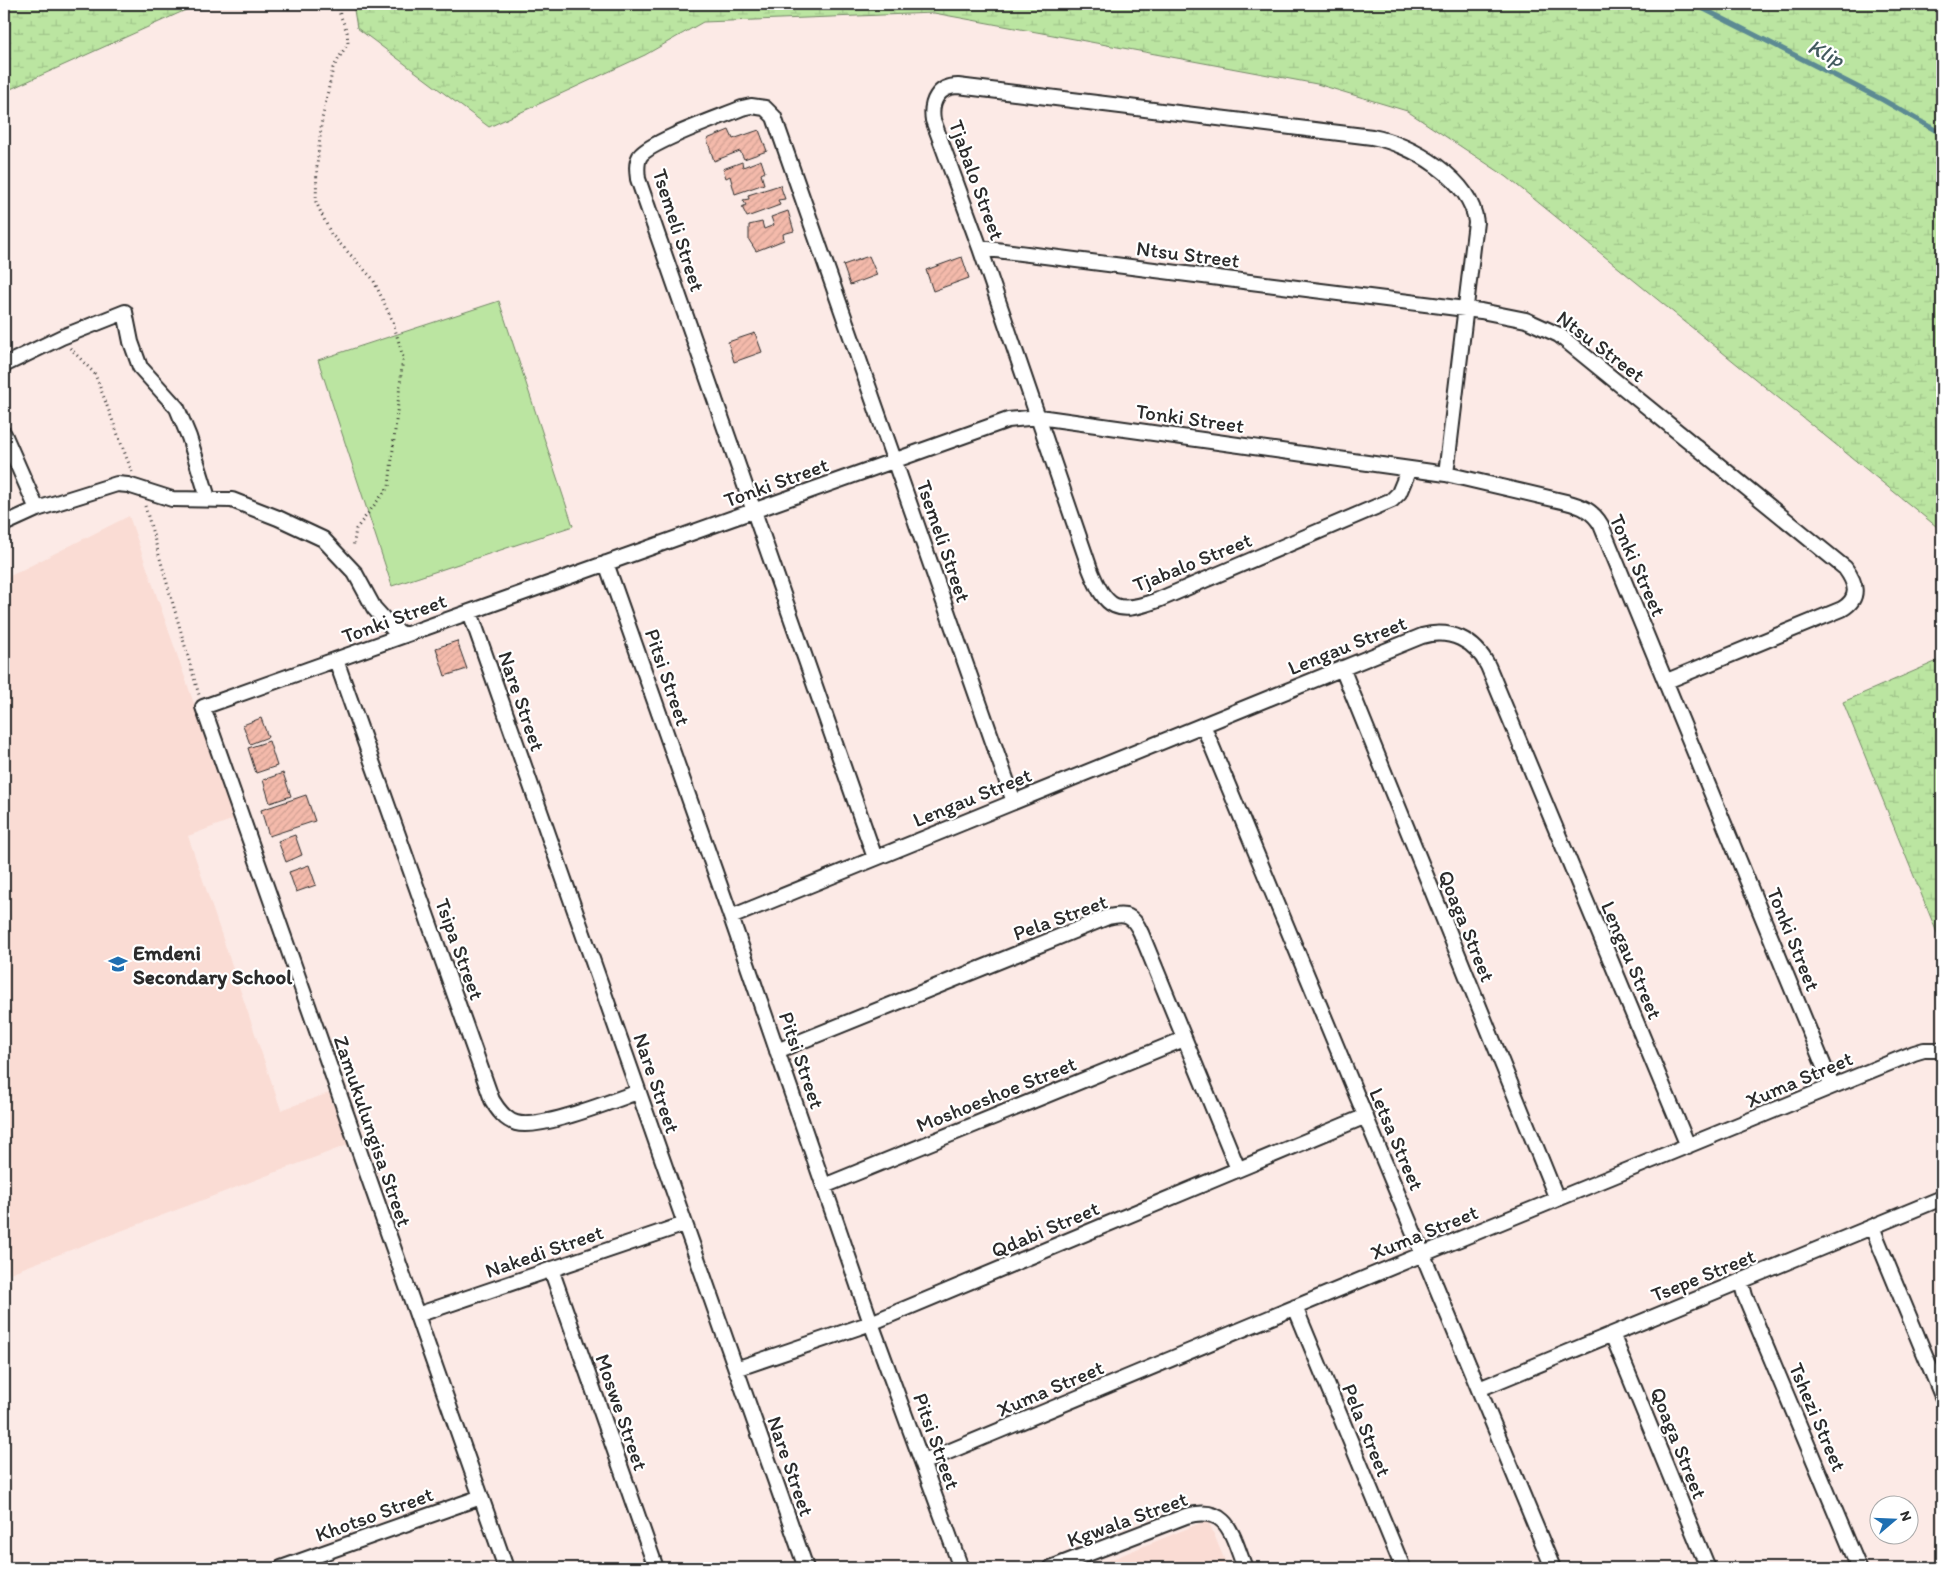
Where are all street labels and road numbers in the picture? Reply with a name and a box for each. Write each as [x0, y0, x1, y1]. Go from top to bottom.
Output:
street label: Tjabalo Street [944, 117, 1010, 244]
street label: Tsemeli Street [647, 166, 711, 295]
street label: Ntsu Street [1135, 235, 1241, 273]
street label: Ntsu Street [1552, 305, 1650, 387]
street label: Tonki Street [1134, 398, 1246, 438]
street label: Tonki Street [720, 452, 832, 512]
street label: Tsemeli Street [911, 477, 977, 605]
street label: Tonki Street [1604, 510, 1672, 620]
street label: Tjabalo Street [1129, 527, 1255, 597]
street label: Tonki Street [338, 588, 450, 648]
street label: Lengau Street [1284, 610, 1410, 680]
street label: Pitsi Street [640, 625, 696, 729]
street label: Nare Street [493, 648, 551, 754]
street label: Lengau Street [909, 762, 1035, 832]
street label: Qoaga Street [1433, 866, 1501, 986]
street label: Tonki Street [1762, 884, 1826, 994]
street label: Pela Street [1009, 888, 1111, 946]
street label: Tsipa Street [430, 895, 490, 1003]
street label: Lengau Street [1596, 897, 1668, 1023]
street label: Pitsi Street [774, 1008, 830, 1112]
street label: Nare Street [628, 1030, 686, 1136]
street label: Zamukulungisa Street [329, 1032, 417, 1230]
street label: Xuma Street [1742, 1045, 1856, 1113]
street label: Moshoeshoe Street [912, 1050, 1080, 1137]
street label: Letsa Street [1364, 1084, 1430, 1194]
street label: Qdabi Street [987, 1195, 1103, 1263]
street label: Xuma Street [1367, 1199, 1482, 1265]
street label: Nakedi Street [482, 1219, 606, 1283]
street label: Tsepe Street [1647, 1243, 1759, 1307]
street label: Moswe Street [590, 1350, 654, 1474]
street label: Xuma Street [993, 1354, 1107, 1422]
street label: Tshezi Street [1784, 1359, 1852, 1475]
street label: Pela Street [1337, 1380, 1397, 1480]
street label: Qoaga Street [1645, 1383, 1713, 1503]
street label: Pitsi Street [908, 1389, 966, 1493]
street label: Nare Street [762, 1413, 820, 1519]
street label: Khotso Street [312, 1481, 437, 1547]
street label: Kgwala Street [1063, 1486, 1191, 1552]

